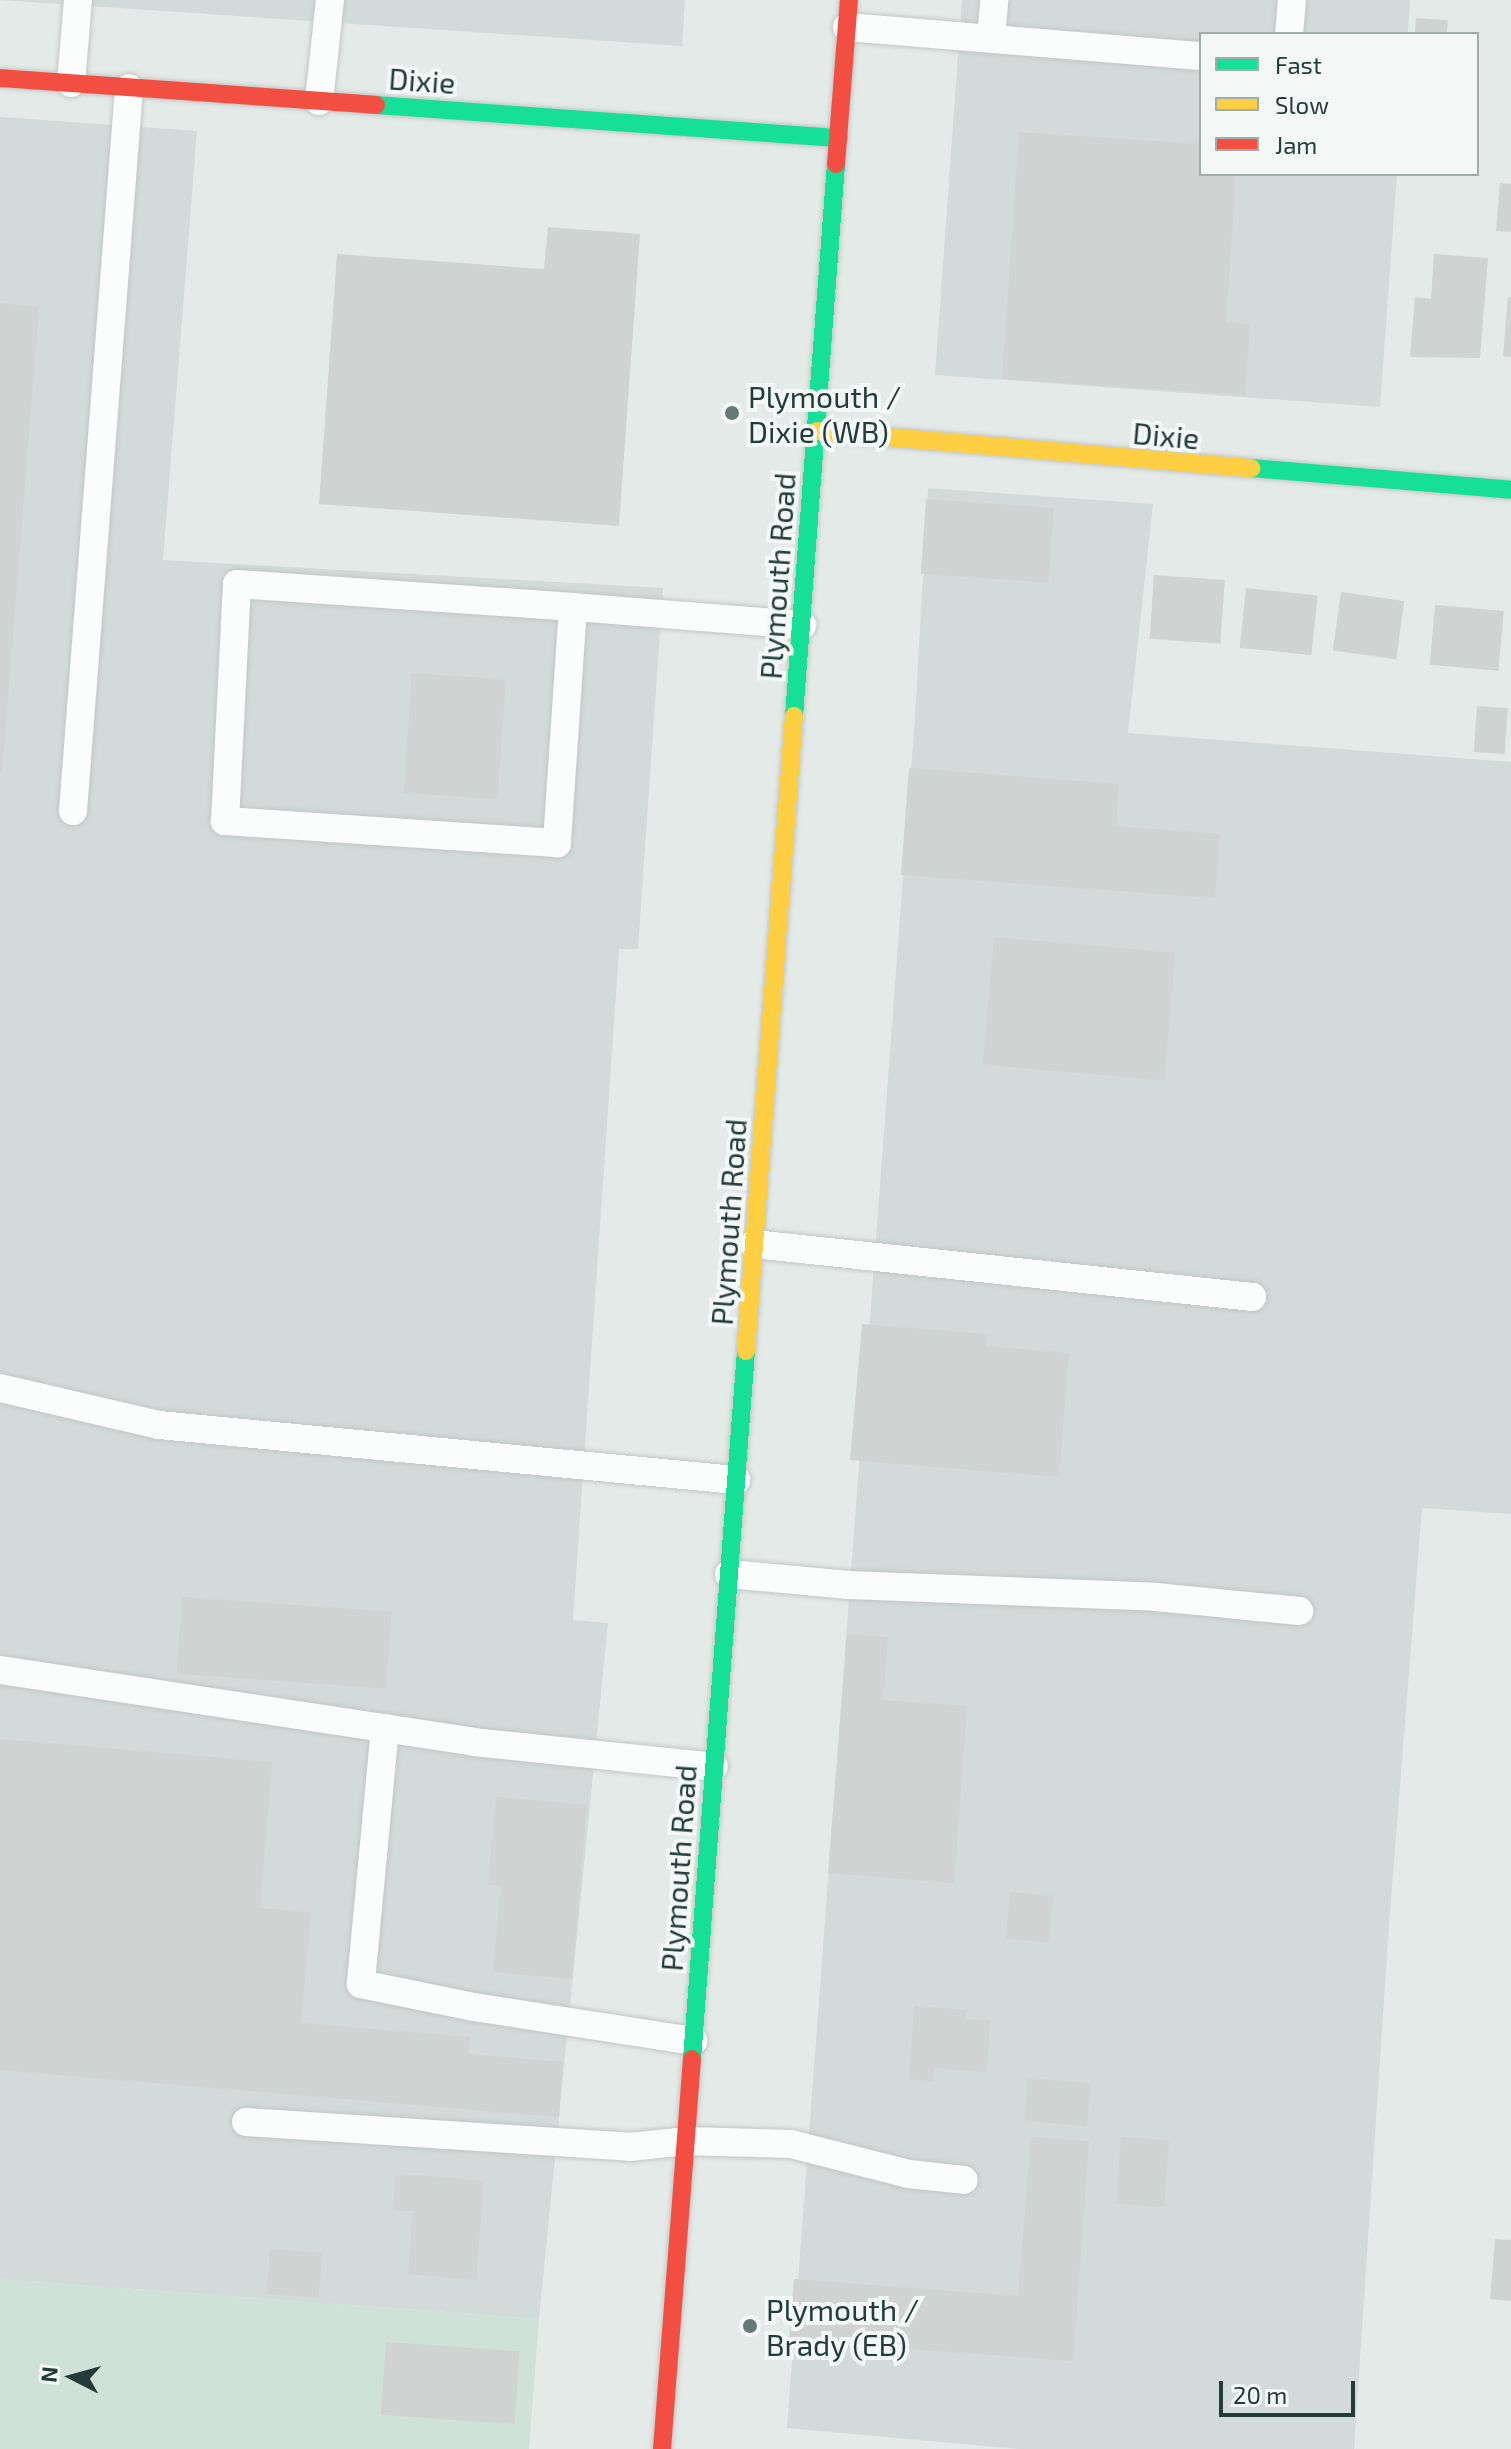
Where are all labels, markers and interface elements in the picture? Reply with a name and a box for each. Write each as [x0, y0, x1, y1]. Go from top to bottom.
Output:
legend [1199, 32, 1479, 176]
text: Fast [1275, 50, 1322, 79]
street label: Dixie [387, 60, 457, 100]
text: Slow [1275, 90, 1329, 119]
text: Jam [1275, 130, 1317, 159]
place label: Plymouth / Dixie (WB) [748, 378, 901, 448]
marker: Plymouth / Dixie (WB) [723, 404, 741, 422]
street label: Dixie [1131, 414, 1201, 456]
street label: Plymouth Road [752, 472, 802, 680]
street label: Plymouth Road [703, 1118, 753, 1326]
street label: Plymouth Road [653, 1764, 703, 1972]
place label: Plymouth / Brady (EB) [766, 2291, 919, 2362]
marker: Plymouth / Brady (EB) [741, 2317, 759, 2335]
north arrow [32, 2337, 112, 2417]
text: N [34, 2365, 62, 2384]
scale bar [1223, 2365, 1359, 2415]
text: 20 m [1233, 2380, 1287, 2409]

